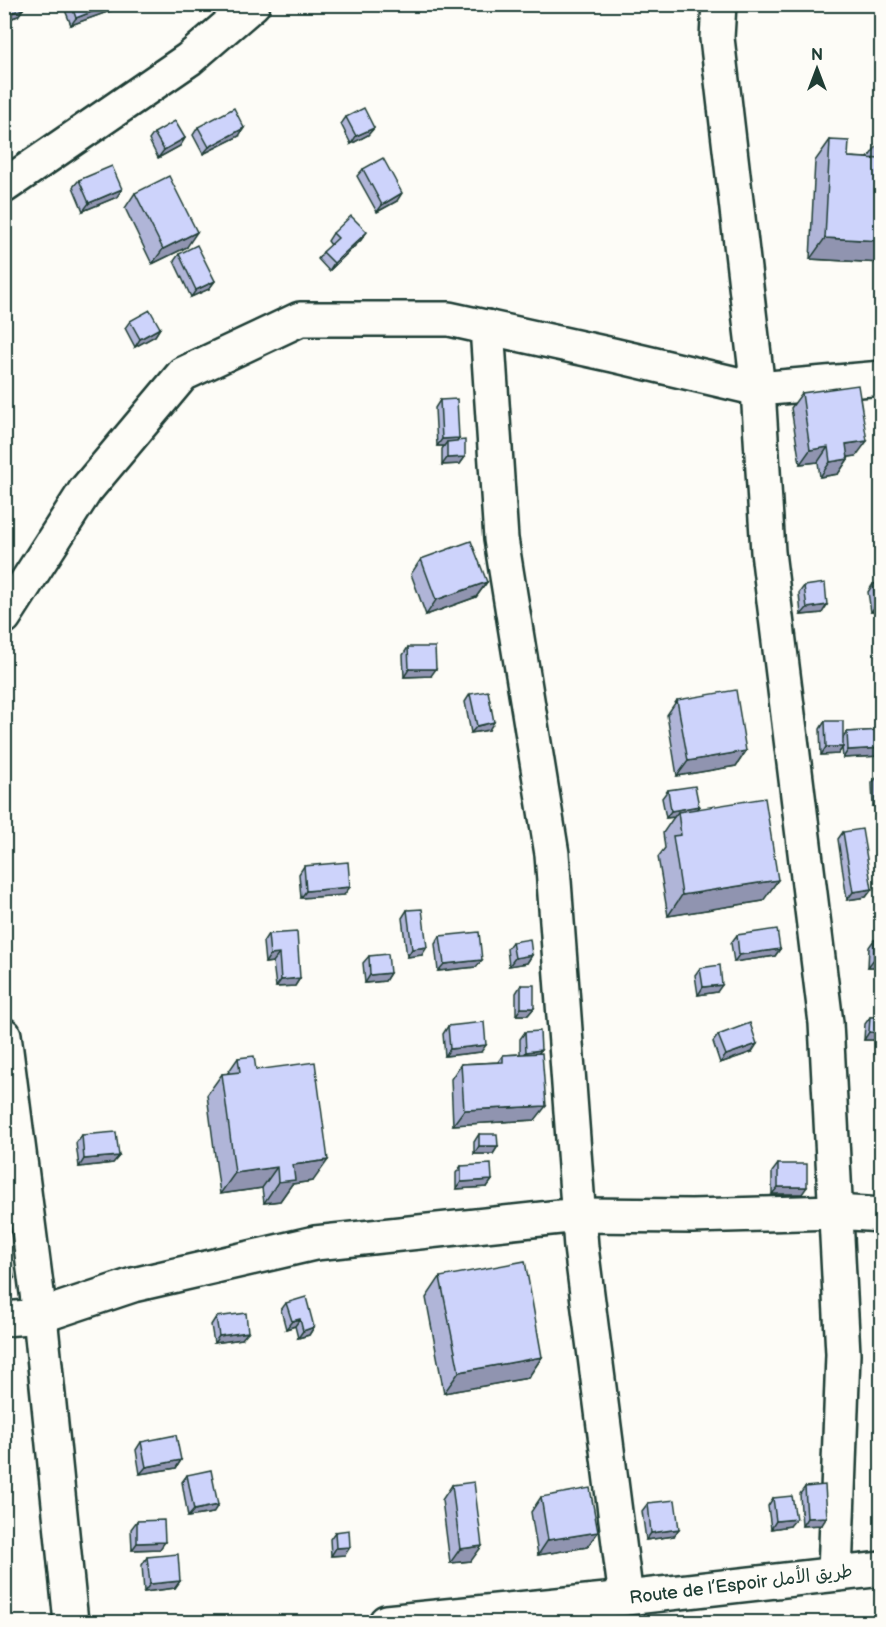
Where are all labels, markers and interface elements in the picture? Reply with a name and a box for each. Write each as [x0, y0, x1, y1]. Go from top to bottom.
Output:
north arrow [787, 39, 847, 99]
text: N [811, 46, 823, 65]
street label: Route de l’Espoir طريق الأمل [628, 1558, 854, 1609]

